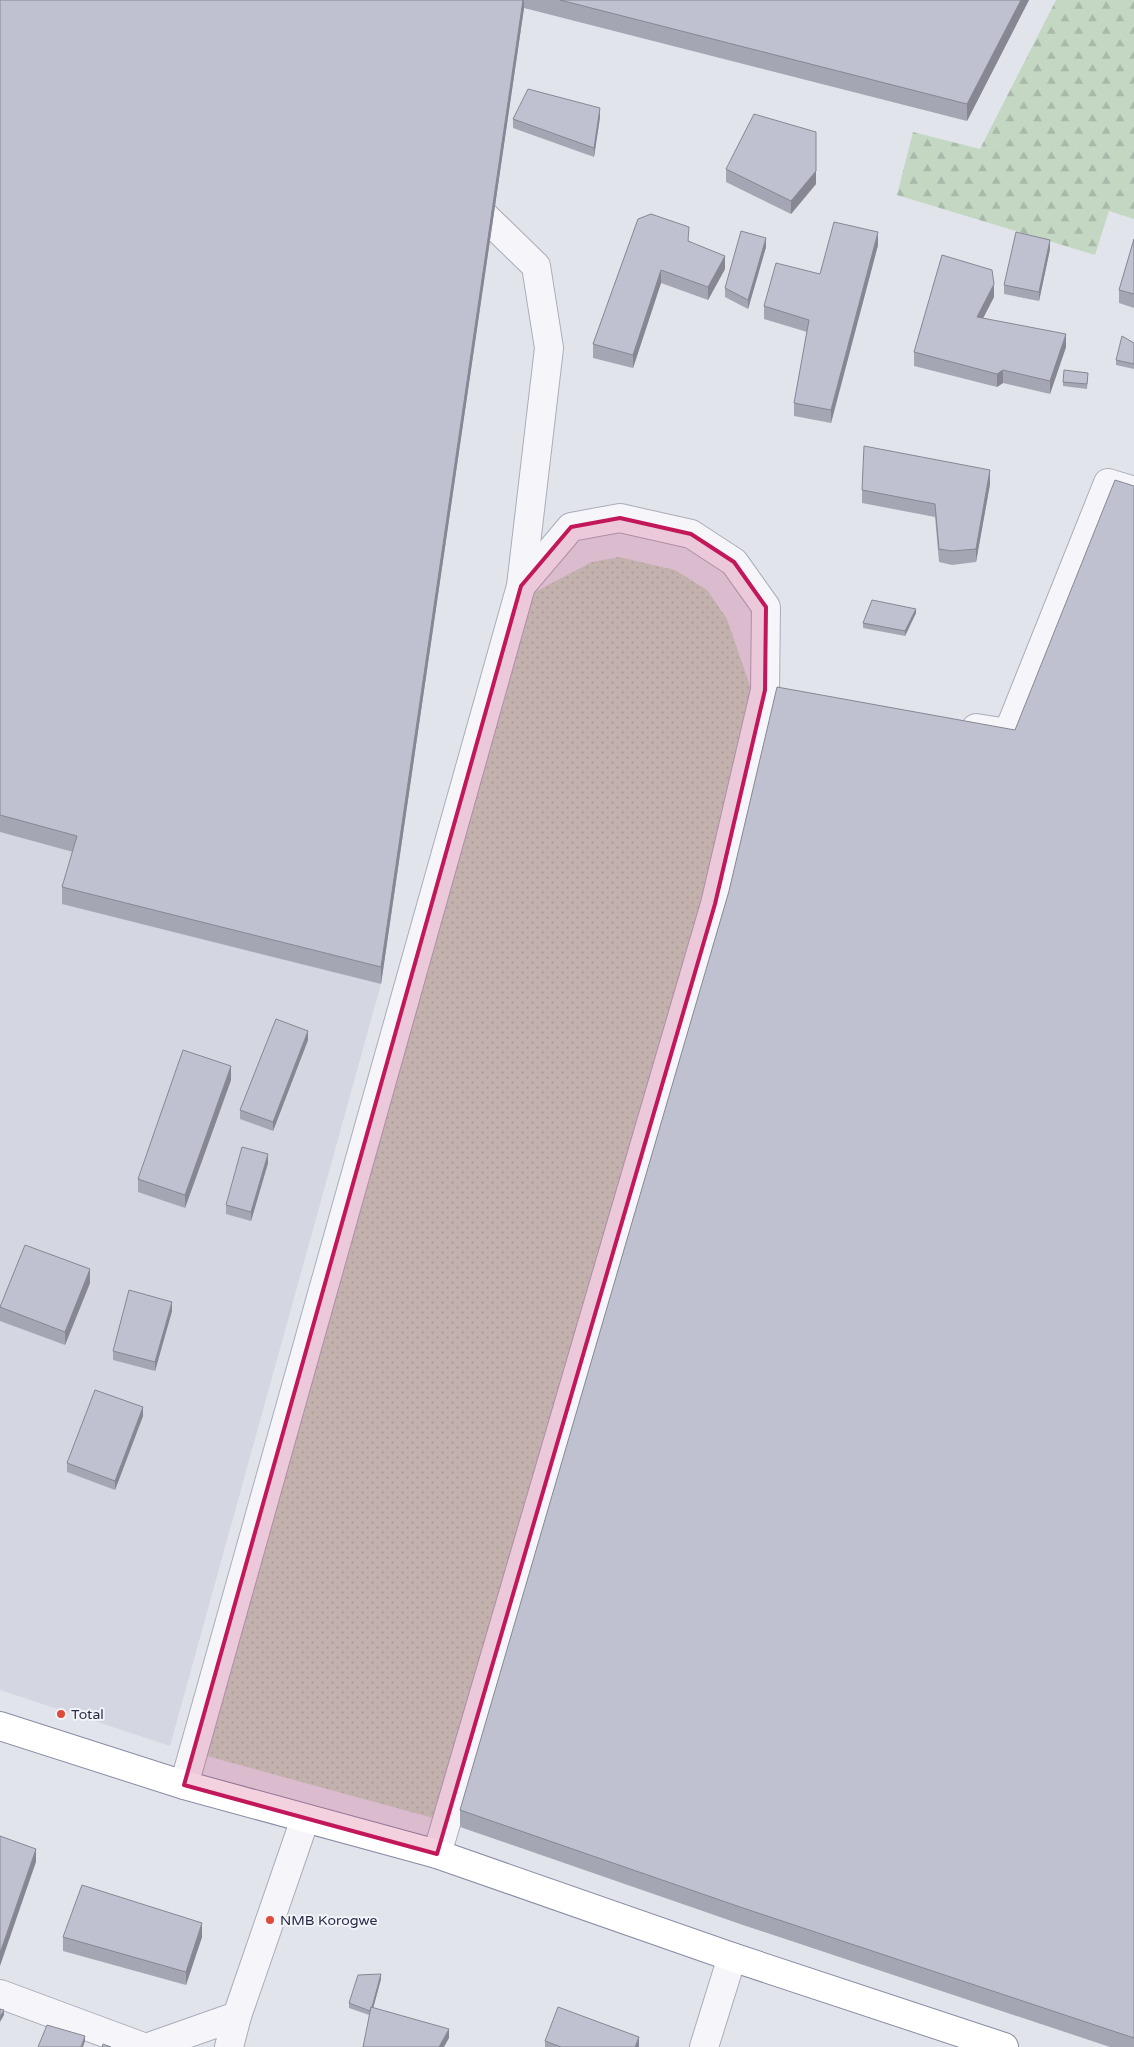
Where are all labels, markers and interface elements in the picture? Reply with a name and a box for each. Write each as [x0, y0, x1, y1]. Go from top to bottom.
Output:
place label: Total [71, 1706, 104, 1723]
marker: Total [55, 1708, 67, 1720]
place label: NMB Korogwe [280, 1912, 377, 1929]
marker: NMB Korogwe [264, 1914, 276, 1926]

